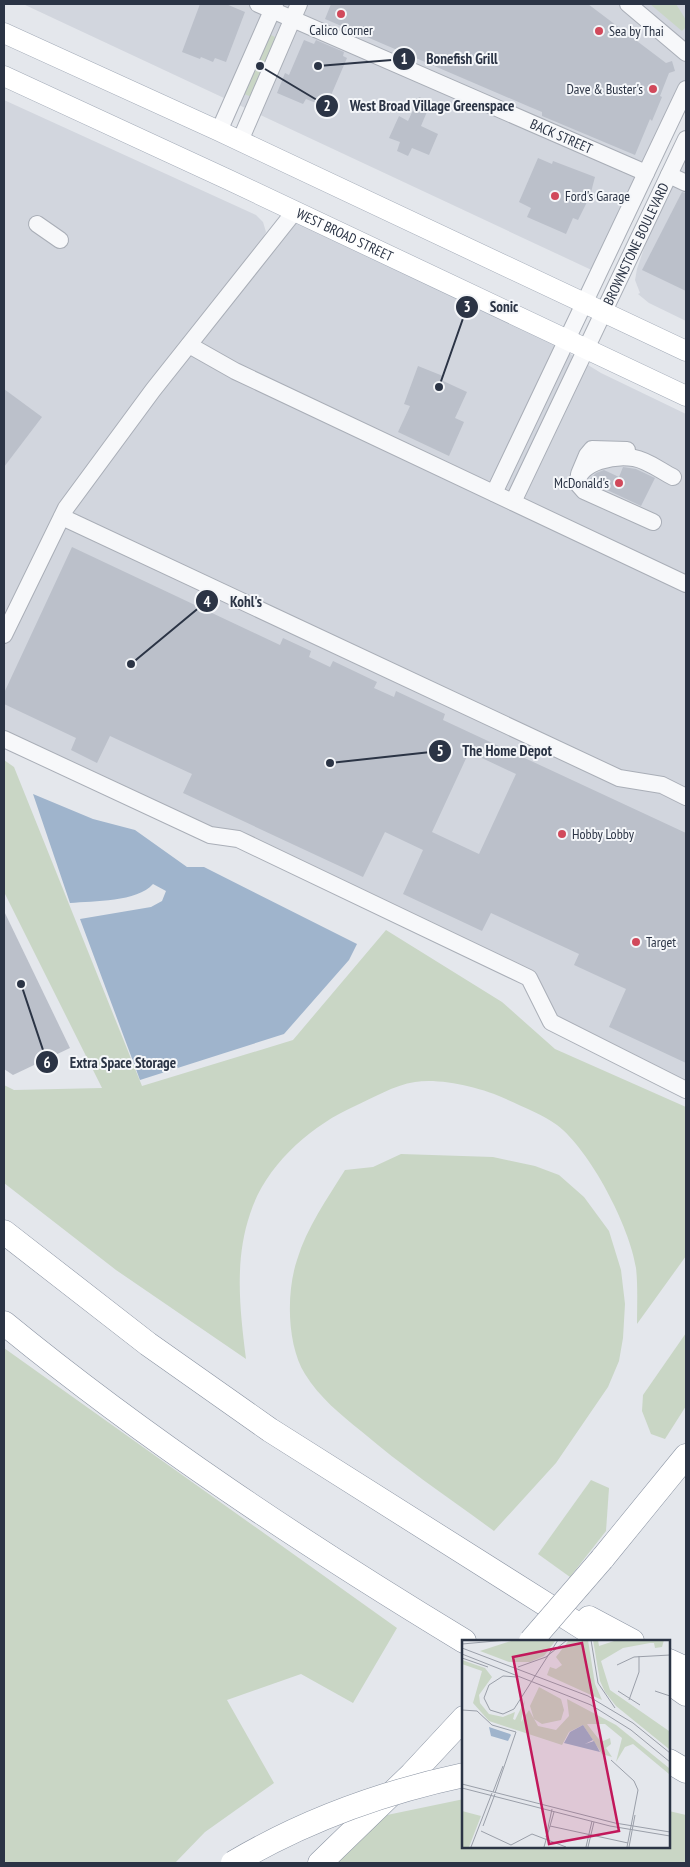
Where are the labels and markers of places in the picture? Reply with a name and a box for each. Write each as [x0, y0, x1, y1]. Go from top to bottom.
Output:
marker: Calico Corner [335, 8, 347, 20]
place label: Calico Corner [309, 21, 373, 39]
place label: Sea by Thai [609, 22, 664, 40]
marker: Sea by Thai [593, 25, 605, 37]
callout: Bonefish Grill [391, 44, 508, 74]
place label: Dave & Buster's [566, 80, 643, 98]
marker: Dave & Buster's [647, 83, 659, 95]
callout: West Broad Village Greenspace [314, 91, 525, 121]
place label: Ford's Garage [565, 187, 630, 205]
marker: Ford's Garage [549, 190, 561, 202]
callout: Sonic [455, 292, 528, 322]
place label: McDonald's [554, 474, 609, 492]
marker: McDonald's [613, 477, 625, 489]
callout: Kohl's [195, 586, 272, 616]
callout: The Home Depot [428, 736, 562, 766]
place label: Hobby Lobby [572, 825, 635, 843]
marker: Hobby Lobby [556, 828, 568, 840]
place label: Target [646, 933, 676, 951]
marker: Target [630, 936, 642, 948]
callout: Extra Space Storage [35, 1047, 186, 1077]

